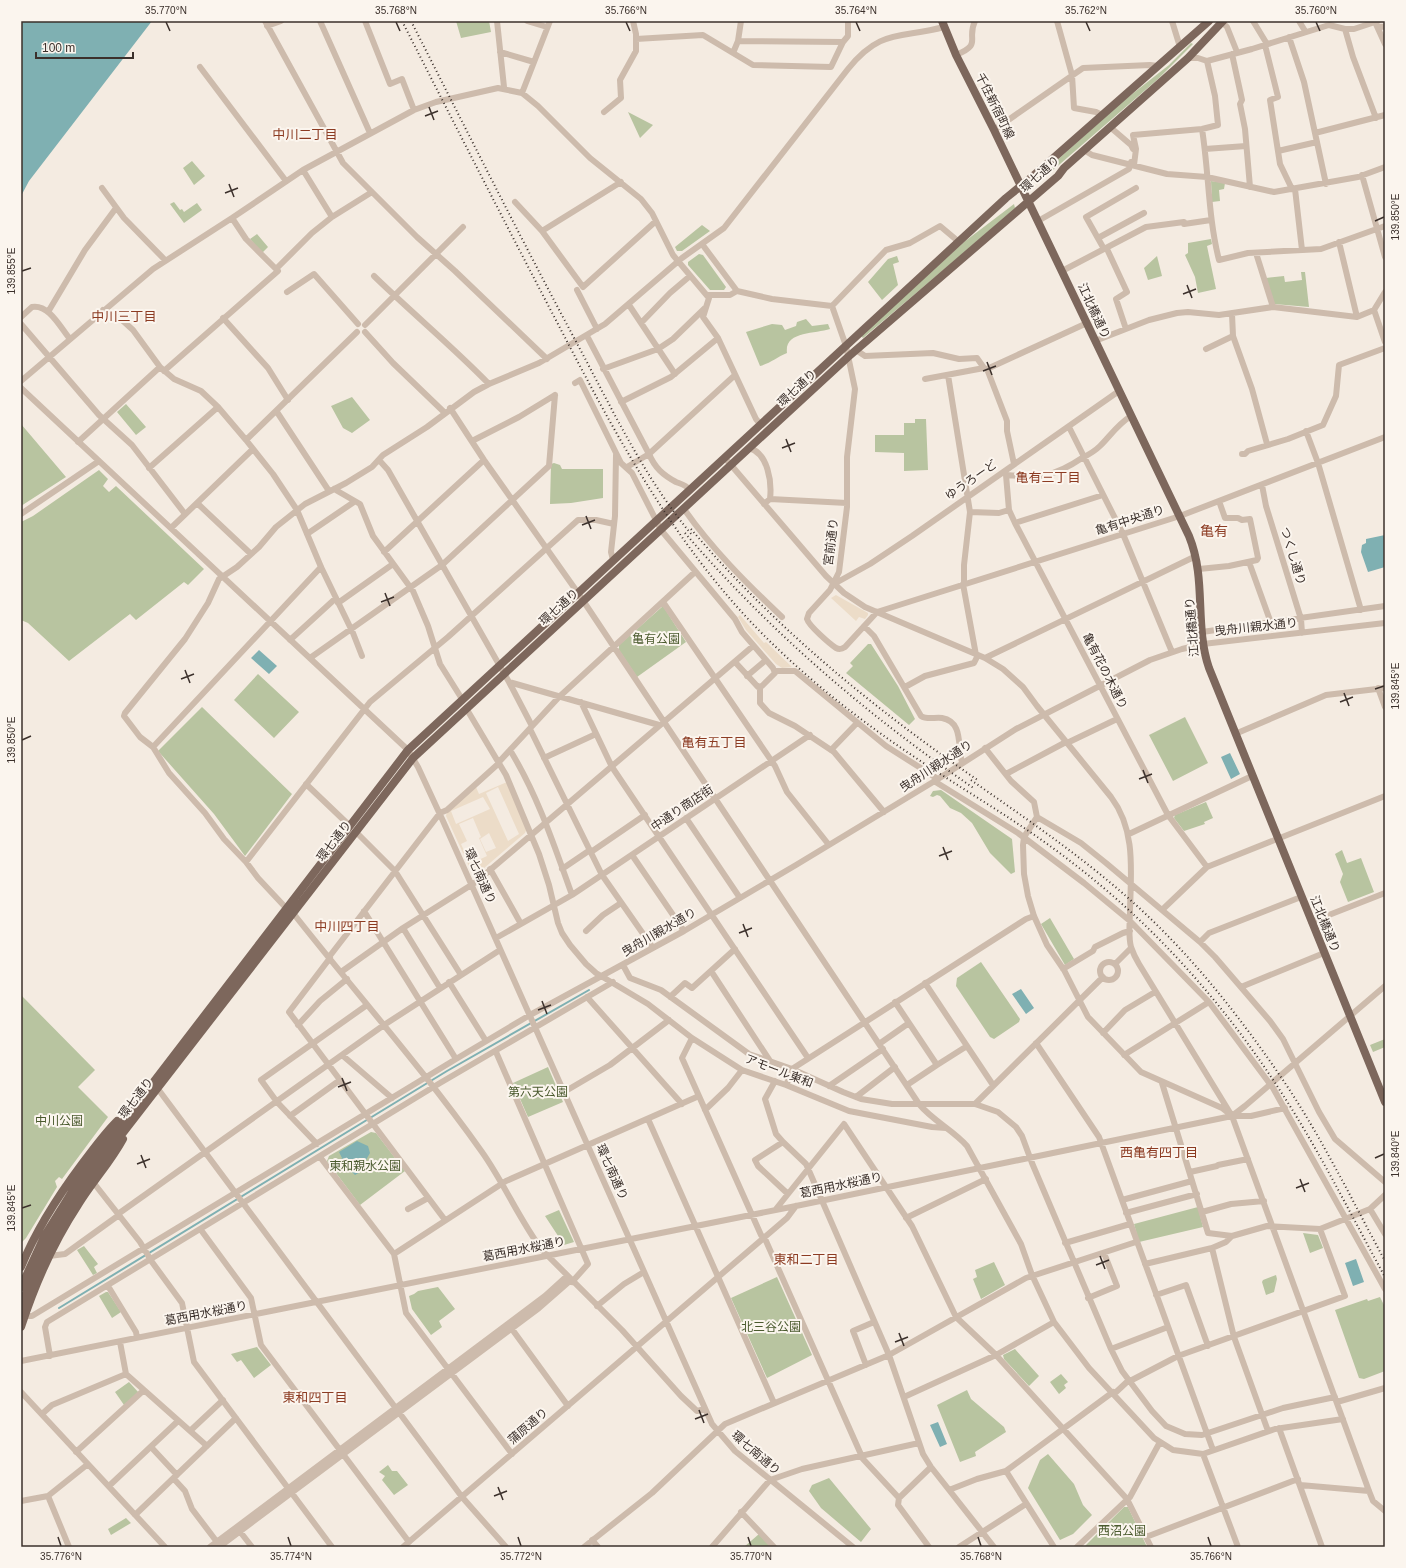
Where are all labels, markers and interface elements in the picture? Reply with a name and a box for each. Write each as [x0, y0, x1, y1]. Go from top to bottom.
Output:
text: 35.770°N [145, 5, 187, 16]
text: 35.768°N [375, 5, 417, 16]
text: 35.766°N [605, 5, 647, 16]
text: 35.764°N [835, 5, 877, 16]
text: 35.762°N [1065, 5, 1107, 16]
text: 35.760°N [1295, 5, 1337, 16]
scale bar [36, 34, 133, 60]
text: 100 m [42, 41, 75, 55]
street label: 千住新宿町線 [973, 71, 1017, 141]
district label: 中川二丁目 [272, 127, 338, 142]
street label: 環七通り [1017, 153, 1063, 195]
text: 139.850°E [1390, 193, 1401, 240]
text: 139.855°E [6, 247, 17, 294]
street label: 江北橋通り [1075, 281, 1113, 341]
district label: 中川三丁目 [91, 309, 157, 324]
street label: 環七通り [775, 367, 819, 409]
street label: ゆうろーど [942, 457, 1000, 503]
district label: 亀有三丁目 [1015, 470, 1081, 485]
street label: 亀有中央通り [1094, 502, 1166, 538]
street label: 宮前通り [821, 517, 841, 567]
district label: 亀有 [1200, 523, 1228, 539]
street label: つくし通り [1278, 525, 1308, 587]
street label: 環七通り [536, 586, 582, 628]
street label: 江北橋通り [1182, 596, 1202, 658]
street label: 曳舟川親水通り [1213, 616, 1299, 638]
street label: 亀有花の木通り [1080, 630, 1130, 712]
park label: 亀有公園 [632, 632, 680, 646]
text: 139.845°E [1390, 662, 1401, 709]
text: 139.850°E [6, 716, 17, 763]
district label: 亀有五丁目 [681, 735, 747, 750]
street label: 曳舟川親水通り [897, 737, 975, 795]
street label: 中通り商店街 [648, 782, 716, 834]
street label: 環七通り [314, 818, 354, 864]
street label: 環七南通り [461, 846, 499, 906]
street label: 江北橋通り [1307, 894, 1343, 954]
street label: 曳舟川親水通り [619, 905, 699, 959]
district label: 中川四丁目 [314, 919, 380, 934]
street label: アモール東和 [743, 1052, 815, 1090]
street label: 環七通り [116, 1075, 156, 1121]
park label: 第六天公園 [508, 1085, 568, 1099]
park label: 中川公園 [35, 1114, 83, 1128]
text: 139.840°E [1390, 1130, 1401, 1177]
street label: 環七南通り [593, 1142, 631, 1202]
district label: 西亀有四丁目 [1120, 1145, 1198, 1160]
park label: 東和親水公園 [329, 1159, 401, 1173]
street label: 葛西用水桜通り [798, 1169, 884, 1201]
text: 139.845°E [6, 1184, 17, 1231]
street label: 葛西用水桜通り [481, 1234, 567, 1264]
district label: 東和二丁目 [773, 1252, 839, 1267]
street label: 葛西用水桜通り [163, 1298, 249, 1328]
park label: 北三谷公園 [741, 1320, 801, 1334]
district label: 東和四丁目 [282, 1390, 348, 1405]
street label: 蒲原通り [505, 1405, 551, 1447]
street label: 環七南通り [729, 1428, 783, 1478]
park label: 西沼公園 [1098, 1524, 1146, 1538]
text: 35.776°N [40, 1551, 82, 1562]
text: 35.774°N [270, 1551, 312, 1562]
text: 35.772°N [500, 1551, 542, 1562]
text: 35.770°N [730, 1551, 772, 1562]
text: 35.768°N [960, 1551, 1002, 1562]
text: 35.766°N [1190, 1551, 1232, 1562]

